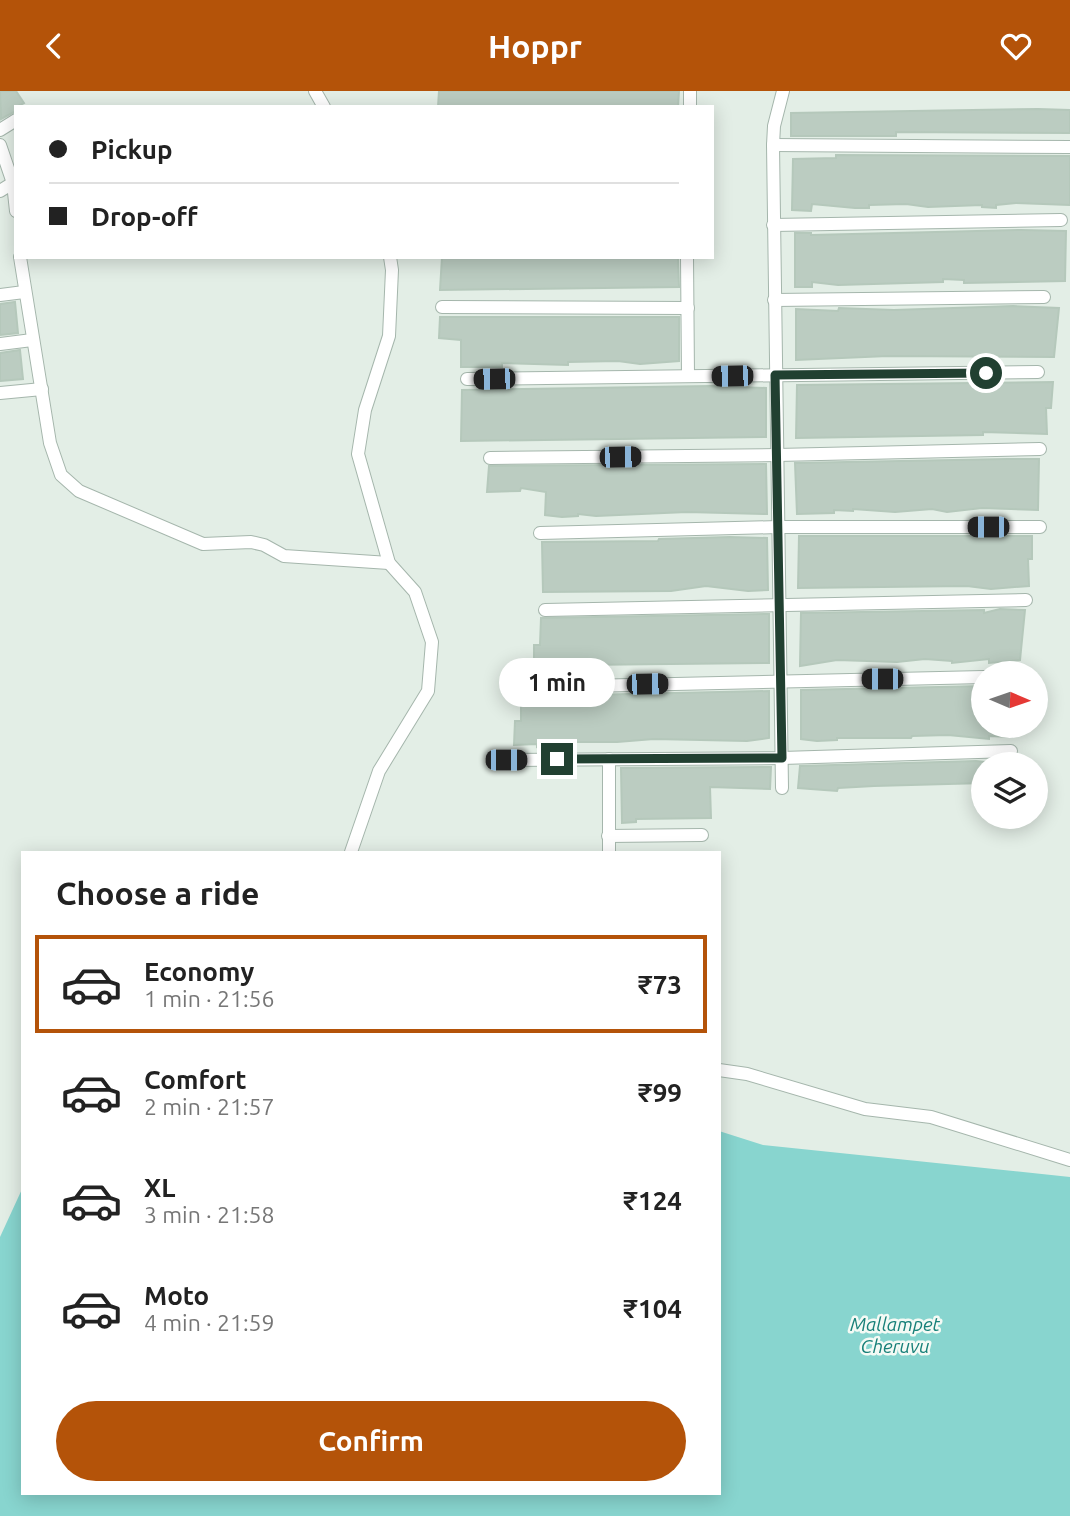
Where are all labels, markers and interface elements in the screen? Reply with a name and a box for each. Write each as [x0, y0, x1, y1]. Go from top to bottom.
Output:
icon: back [35, 27, 73, 65]
icon: heart [997, 27, 1035, 65]
text: Hoppr [488, 28, 582, 64]
text: Pickup [91, 135, 173, 164]
text: Drop-off [91, 202, 198, 231]
route start [970, 357, 1002, 389]
car [711, 365, 754, 387]
car [473, 368, 516, 390]
car [599, 446, 642, 468]
car [968, 517, 1010, 538]
callout: 1 min [499, 657, 615, 707]
north arrow [971, 661, 1048, 739]
map controls [971, 661, 1048, 829]
car [862, 669, 904, 690]
text: 1 min [528, 670, 586, 695]
car [626, 673, 669, 695]
route end [541, 743, 573, 775]
car [486, 750, 528, 771]
button: layers [971, 752, 1048, 829]
text: Choose a ride [56, 875, 259, 911]
icon: car [60, 953, 123, 1016]
text: Economy [144, 957, 254, 986]
text: ₹73 [638, 970, 682, 999]
text: 1 min · 21:56 [144, 986, 275, 1011]
icon: car [60, 1061, 123, 1124]
text: Comfort [144, 1065, 247, 1094]
text: ₹99 [638, 1078, 682, 1107]
text: 2 min · 21:57 [144, 1094, 275, 1119]
icon: car [60, 1169, 123, 1232]
text: XL [144, 1173, 175, 1202]
text: ₹124 [623, 1186, 682, 1215]
text: 3 min · 21:58 [144, 1202, 275, 1227]
icon: car [60, 1277, 123, 1340]
text: Moto [144, 1281, 209, 1310]
text: ₹104 [623, 1294, 682, 1323]
text: 4 min · 21:59 [144, 1310, 275, 1335]
water label: Mallampet Cheruvu [850, 1313, 941, 1357]
button: Confirm [56, 1401, 686, 1481]

